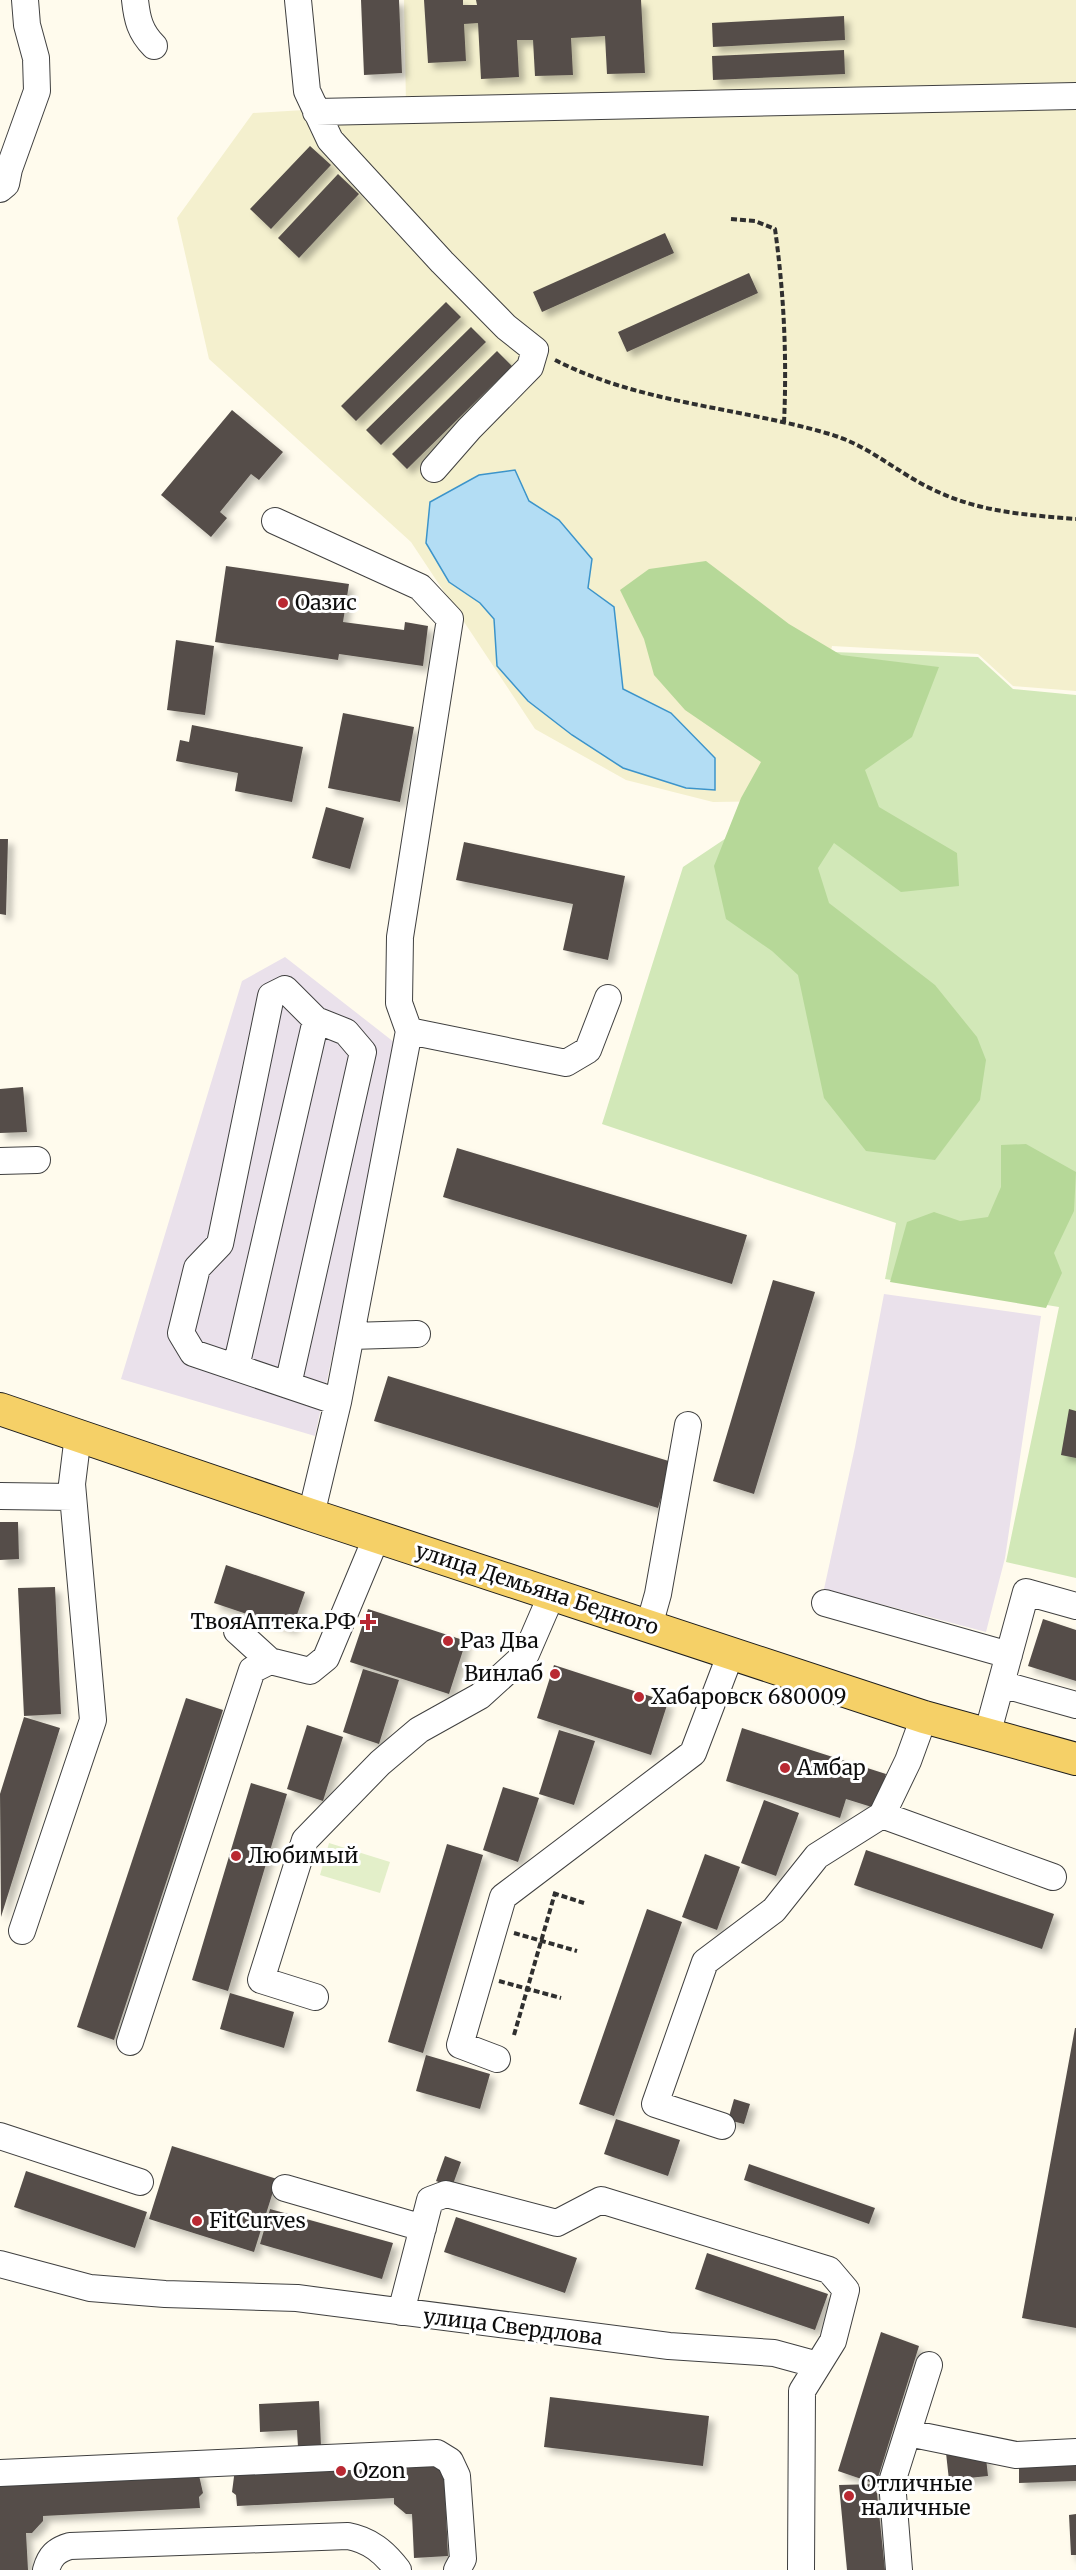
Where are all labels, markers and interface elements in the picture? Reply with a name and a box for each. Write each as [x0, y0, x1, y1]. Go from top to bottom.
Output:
place label: Оазис [295, 589, 357, 616]
marker: Оазис [276, 596, 290, 610]
street label: улица Демьяна Бедного [412, 1536, 662, 1641]
place label: ТвояАптека.РФ [190, 1608, 356, 1635]
marker: ТвояАптека.РФ [361, 1615, 375, 1629]
place label: Раз Два [460, 1627, 539, 1654]
marker: Раз Два [441, 1634, 455, 1648]
place label: Винлаб [464, 1660, 543, 1687]
marker: Винлаб [548, 1667, 562, 1681]
place label: Хабаровск 680009 [651, 1683, 847, 1710]
marker: Хабаровск 680009 [632, 1690, 646, 1704]
place label: Амбар [796, 1754, 866, 1781]
marker: Амбар [778, 1761, 792, 1775]
place label: Любимый [248, 1842, 358, 1869]
marker: Любимый [229, 1849, 243, 1863]
place label: FitCurves [209, 2207, 306, 2234]
marker: FitCurves [190, 2214, 204, 2228]
street label: улица Свердлова [422, 2302, 604, 2351]
place label: Ozon [353, 2457, 406, 2484]
marker: Ozon [334, 2464, 348, 2478]
place label: Отличные наличные [861, 2470, 972, 2521]
marker: Отличные наличные [842, 2489, 856, 2503]

